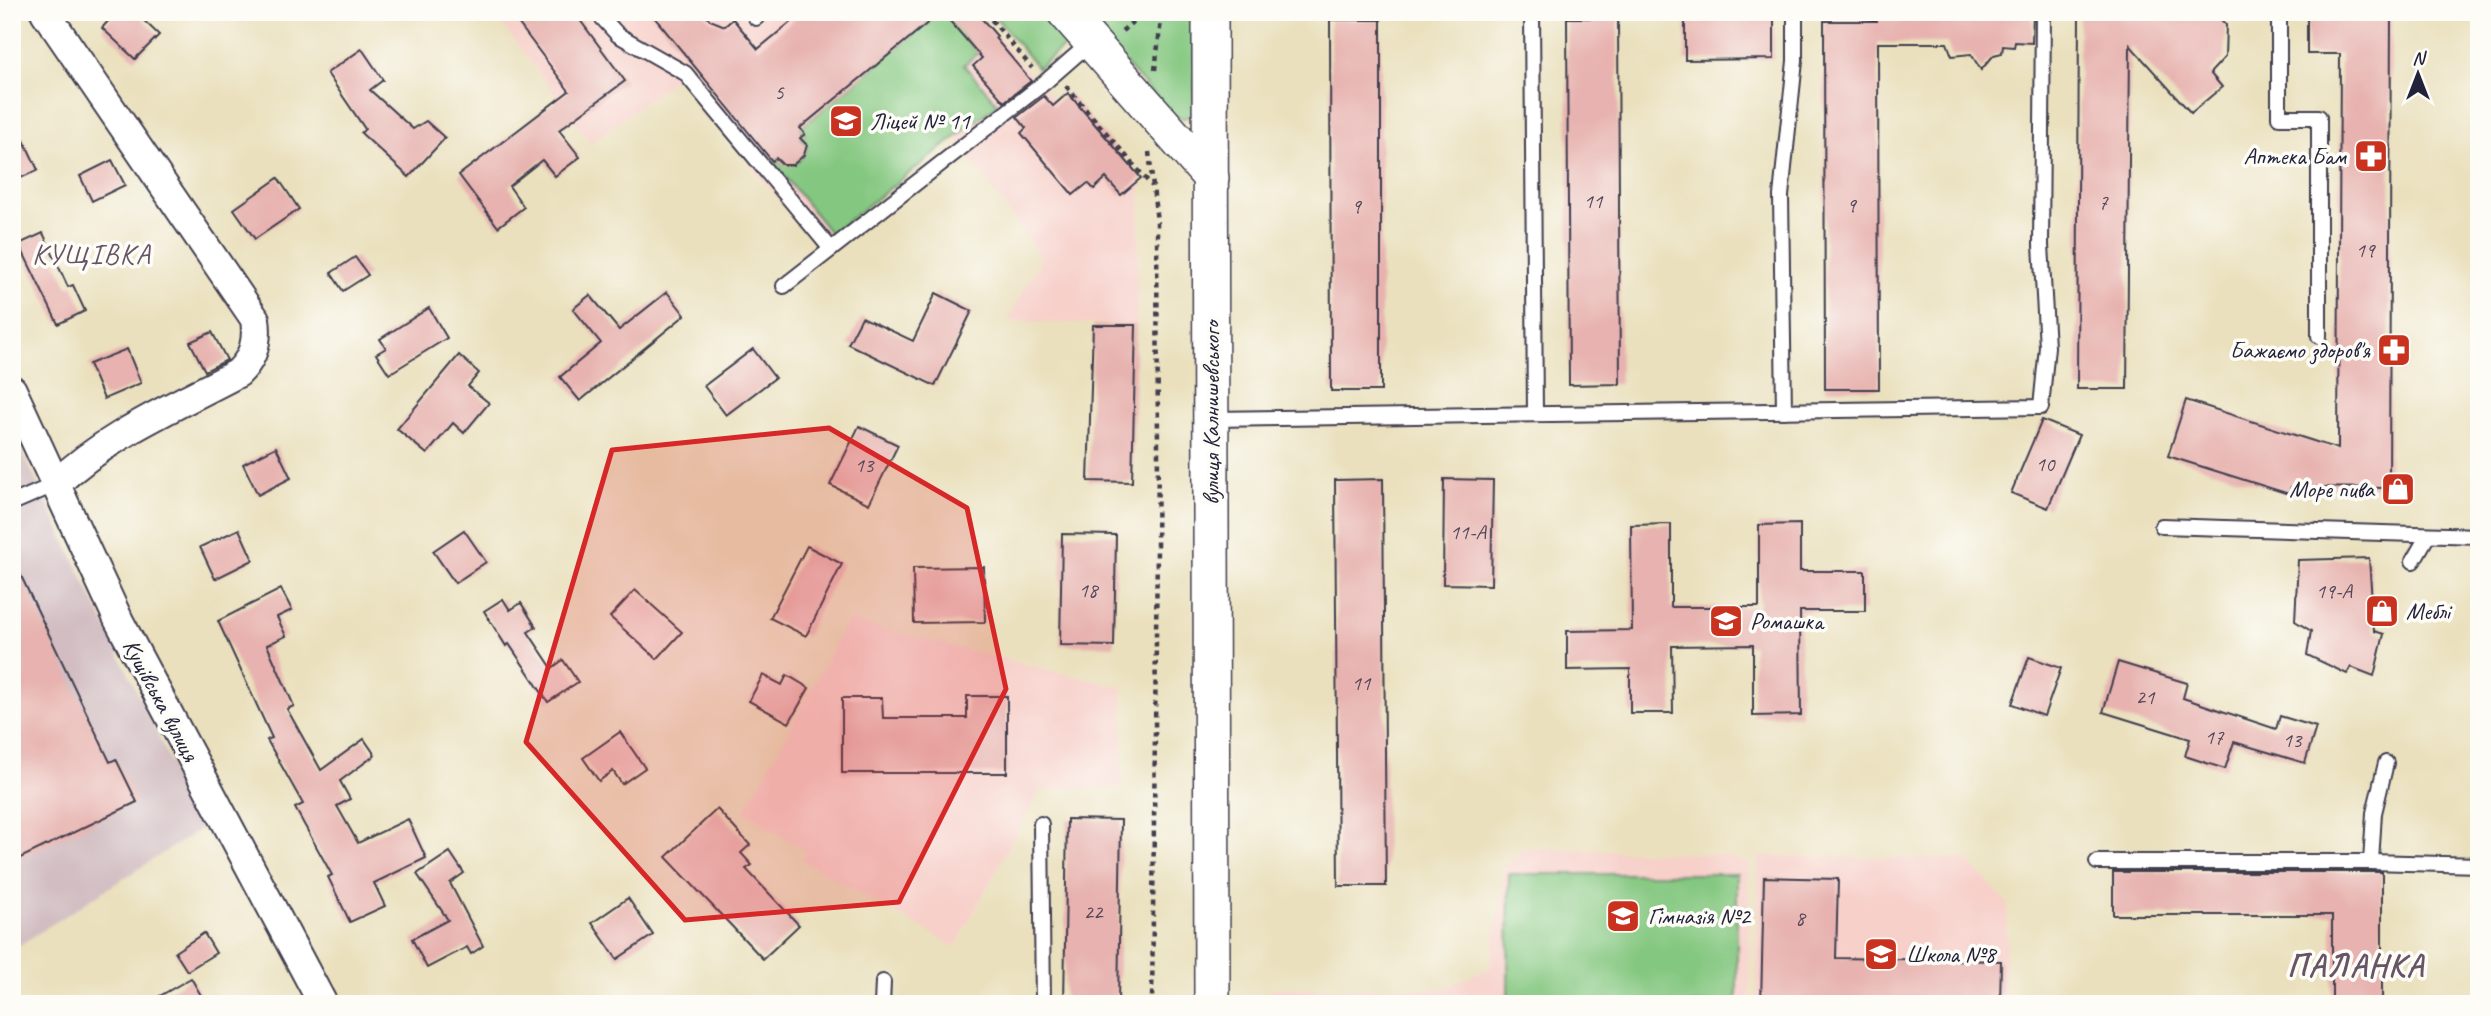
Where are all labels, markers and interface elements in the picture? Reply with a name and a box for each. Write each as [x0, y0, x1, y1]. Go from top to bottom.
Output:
north arrow [2382, 38, 2452, 108]
text: N [2412, 46, 2427, 70]
house number: 5 [774, 79, 785, 105]
school or university icon: Ліцей № 11 [827, 102, 865, 140]
place label: Ліцей № 11 [870, 106, 971, 136]
pharmacy icon: Аптека Бам [2352, 137, 2390, 175]
place label: Аптека Бам [2244, 141, 2347, 171]
house number: 11 [1584, 188, 1604, 214]
house number: 7 [2098, 189, 2109, 215]
house number: 9 [1846, 192, 1857, 218]
house number: 9 [1351, 193, 1362, 219]
district label: КУЩІВКА [32, 237, 152, 272]
house number: 19 [2356, 237, 2376, 263]
street label: вулиця Калнишевського [1196, 318, 1226, 505]
pharmacy icon: Бажаємо здоров'я [2375, 331, 2413, 369]
place label: Бажаємо здоров'я [2230, 335, 2371, 365]
house number: 10 [2036, 451, 2056, 477]
house number: 13 [855, 452, 875, 478]
shop icon: Море пива [2379, 470, 2417, 508]
place label: Море пива [2289, 474, 2375, 504]
house number: 11-А [1450, 519, 1488, 545]
house number: 18 [1079, 577, 1100, 603]
house number: 19-А [2316, 578, 2354, 604]
shop icon: Меблі [2363, 592, 2401, 630]
place label: Меблі [2406, 596, 2453, 626]
school or university icon: Ромашка [1707, 602, 1745, 640]
place label: Ромашка [1750, 606, 1825, 636]
street label: Кущівська вулиця [116, 634, 206, 767]
house number: 11 [1352, 670, 1372, 696]
house number: 21 [2136, 684, 2156, 710]
house number: 17 [2205, 724, 2225, 750]
house number: 13 [2283, 727, 2303, 753]
school or university icon: Гімназія №2 [1604, 897, 1642, 935]
house number: 22 [1084, 899, 1104, 925]
place label: Гімназія №2 [1648, 901, 1752, 931]
house number: 8 [1795, 905, 1807, 931]
school or university icon: Школа №8 [1862, 935, 1900, 973]
place label: Школа №8 [1906, 939, 1998, 969]
district label: ПАЛАНКА [2287, 945, 2426, 986]

